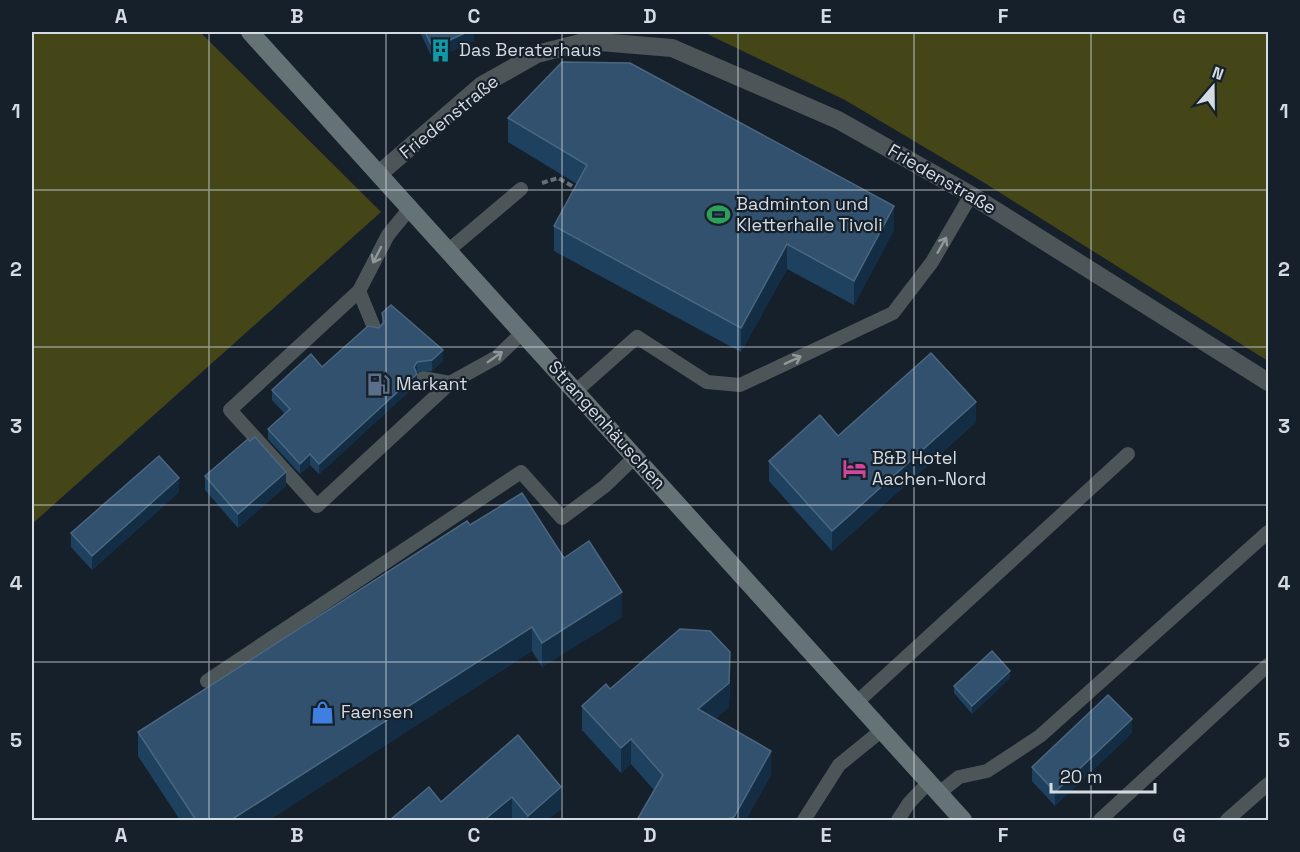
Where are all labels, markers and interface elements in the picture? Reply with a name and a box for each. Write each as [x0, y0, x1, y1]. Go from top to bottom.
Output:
text: A [115, 3, 128, 29]
text: B [290, 3, 304, 29]
text: C [468, 3, 481, 29]
text: D [643, 3, 657, 29]
text: E [820, 3, 832, 29]
text: F [998, 3, 1009, 29]
text: G [1172, 3, 1186, 29]
building icon: Das Beraterhaus [428, 37, 454, 63]
place label: Das Beraterhaus [459, 38, 601, 61]
north arrow [1183, 57, 1243, 117]
text: N [1209, 62, 1227, 85]
street label: Friedenstraße [394, 70, 503, 164]
text: 1 [11, 98, 21, 124]
text: 1 [1279, 98, 1289, 124]
street label: Friedenstraße [884, 138, 1000, 219]
place label: Badminton und Kletterhalle Tivoli [736, 192, 883, 236]
sports icon: Badminton und Kletterhalle Tivoli [705, 201, 731, 227]
one-way arrow [936, 237, 948, 254]
one-way arrow [371, 246, 383, 264]
text: 2 [10, 256, 22, 282]
text: 2 [1278, 256, 1290, 282]
one-way arrow [487, 351, 503, 363]
one-way arrow [783, 354, 801, 366]
street label: Strangenhäuschen [543, 355, 671, 494]
fuel station icon: Markant [365, 371, 391, 397]
place label: Markant [396, 372, 468, 395]
text: 3 [10, 413, 22, 439]
text: 3 [1278, 413, 1290, 439]
place label: B&B Hotel Aachen-Nord [872, 446, 986, 490]
hotel icon: B&B Hotel Aachen-Nord [841, 455, 867, 481]
text: 4 [10, 570, 23, 596]
text: 4 [1278, 570, 1291, 596]
shop icon: Faensen [310, 699, 336, 725]
place label: Faensen [341, 700, 414, 723]
text: 5 [10, 727, 22, 753]
text: 5 [1278, 727, 1290, 753]
scale bar [1051, 756, 1154, 794]
text: 20 m [1060, 765, 1103, 788]
text: A [115, 822, 128, 848]
text: B [290, 822, 304, 848]
text: C [468, 822, 481, 848]
text: D [643, 822, 657, 848]
text: E [820, 822, 832, 848]
text: F [998, 822, 1009, 848]
text: G [1172, 822, 1186, 848]

